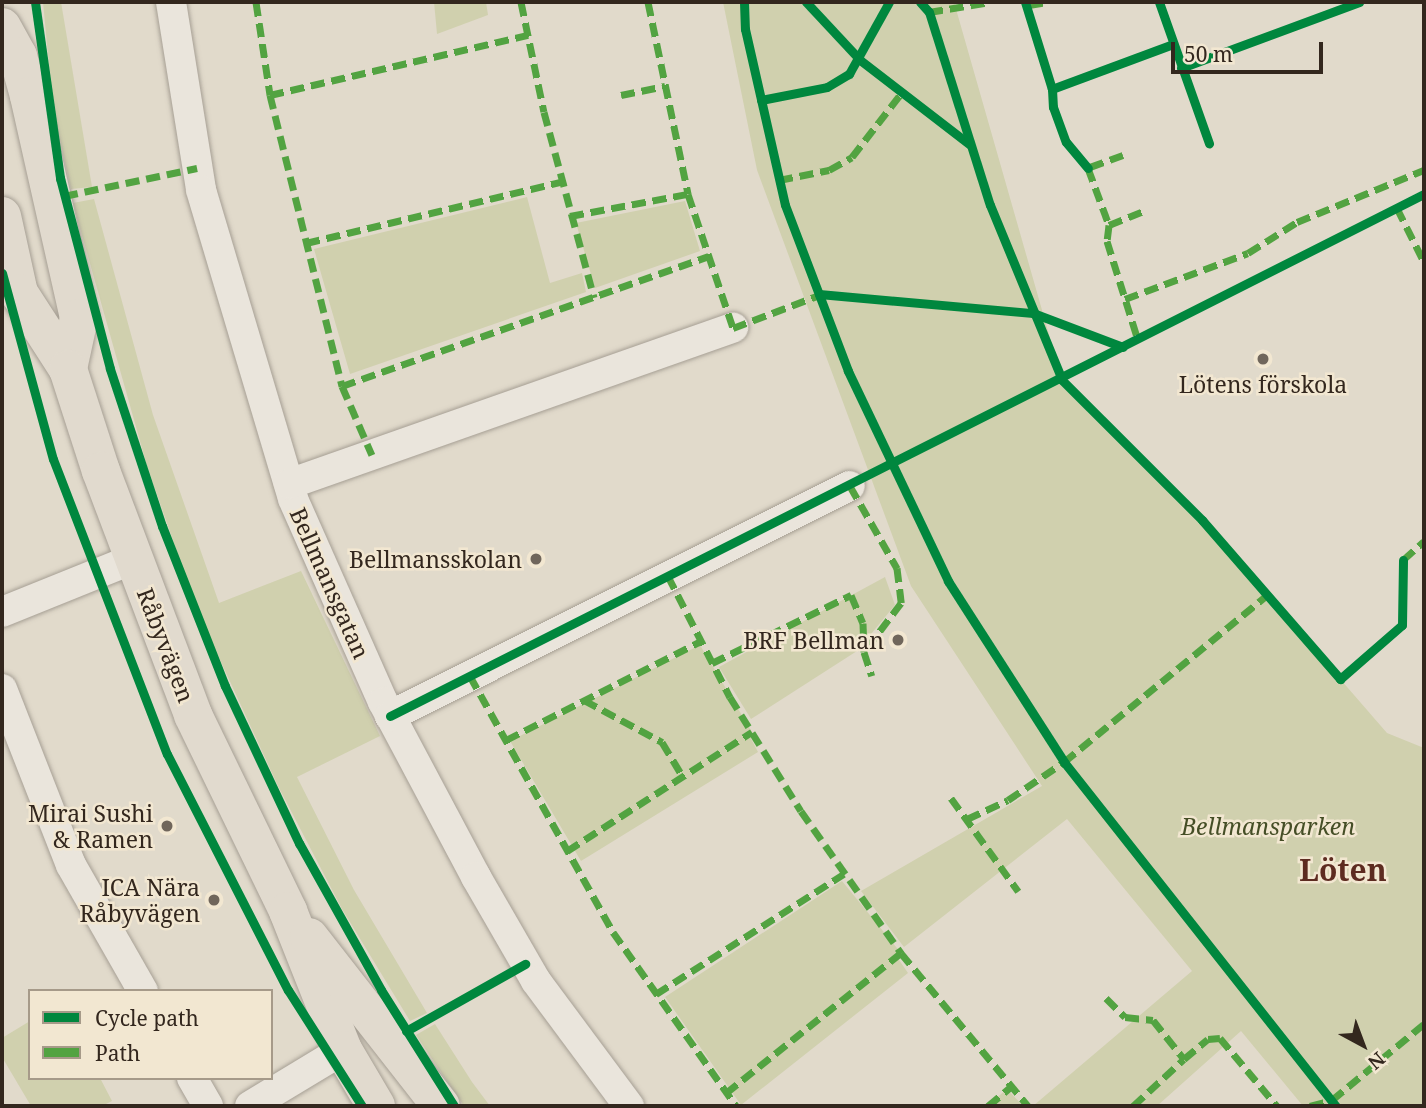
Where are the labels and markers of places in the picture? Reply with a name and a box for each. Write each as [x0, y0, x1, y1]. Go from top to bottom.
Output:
marker: Lötens förskola [1255, 351, 1271, 367]
place label: Lötens förskola [1179, 370, 1347, 398]
place label: Bellmansskolan [349, 545, 522, 573]
marker: Bellmansskolan [528, 551, 544, 567]
place label: BRF Bellman [743, 626, 884, 654]
marker: BRF Bellman [890, 632, 906, 648]
place label: Mirai Sushi & Ramen [28, 799, 153, 853]
marker: Mirai Sushi & Ramen [159, 818, 175, 834]
place label: ICA Nära Råbyvägen [80, 873, 200, 927]
marker: ICA Nära Råbyvägen [206, 892, 222, 908]

